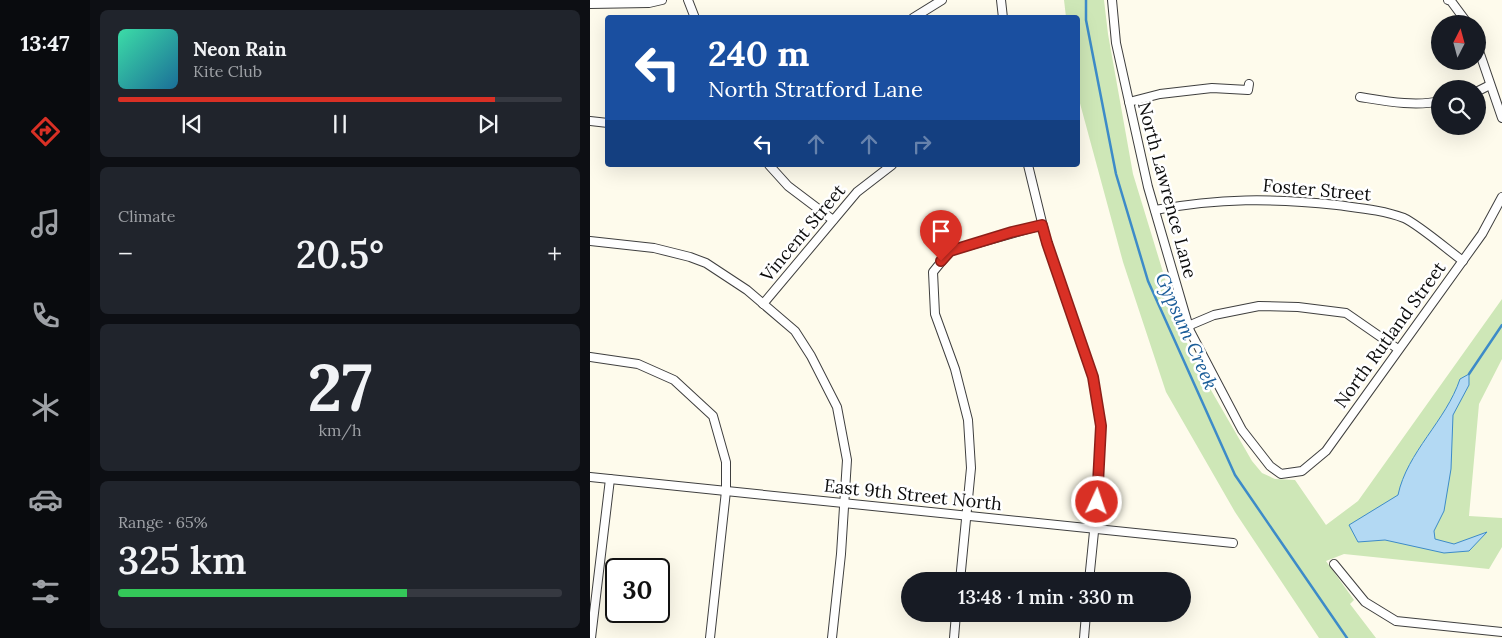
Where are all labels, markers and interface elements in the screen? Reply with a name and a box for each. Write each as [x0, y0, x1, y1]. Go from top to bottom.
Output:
north arrow [1431, 15, 1486, 70]
map controls [1431, 15, 1486, 135]
text: 13:47 [20, 29, 70, 57]
text: 240 m [708, 31, 809, 76]
icon: left [625, 35, 690, 100]
text: Neon Rain [193, 37, 287, 61]
text: Kite Club [193, 61, 262, 81]
text: North Stratford Lane [708, 75, 923, 103]
button: search [1431, 80, 1486, 135]
street label: North Lawrence Lane [1133, 99, 1202, 281]
icon: previous [178, 110, 206, 138]
icon: pause [326, 110, 354, 138]
icon: next [474, 110, 502, 138]
icon: directions [28, 114, 63, 149]
icon: left [749, 130, 777, 158]
icon: ahead [802, 130, 830, 158]
icon: ahead [855, 130, 883, 158]
icon: right [908, 130, 936, 158]
street label: Foster Street [1262, 173, 1372, 206]
street label: Vincent Street [755, 179, 850, 287]
icon: music [28, 206, 63, 241]
text: Climate [118, 206, 175, 226]
pin [920, 210, 962, 261]
icon: arrive [927, 217, 955, 245]
text: 20.5° [296, 230, 384, 278]
text: − [118, 236, 133, 272]
text: + [547, 236, 562, 272]
street label: North Rutland Street [1329, 257, 1450, 412]
water label: Gypsum Creek [1151, 269, 1224, 393]
icon: phone [28, 298, 63, 333]
text: 27 [307, 346, 373, 429]
icon: climate [28, 390, 63, 425]
text: km/h [318, 420, 362, 440]
street label: East 9th Street North [823, 474, 1003, 515]
position arrow [1070, 475, 1122, 527]
icon: car [28, 482, 63, 517]
text: Range · 65% [118, 512, 208, 532]
text: 325 km [118, 536, 247, 584]
speed limit sign: 30 [605, 558, 670, 623]
icon: filters [28, 574, 63, 609]
text: 13:48 · 1 min · 330 m [958, 585, 1134, 609]

